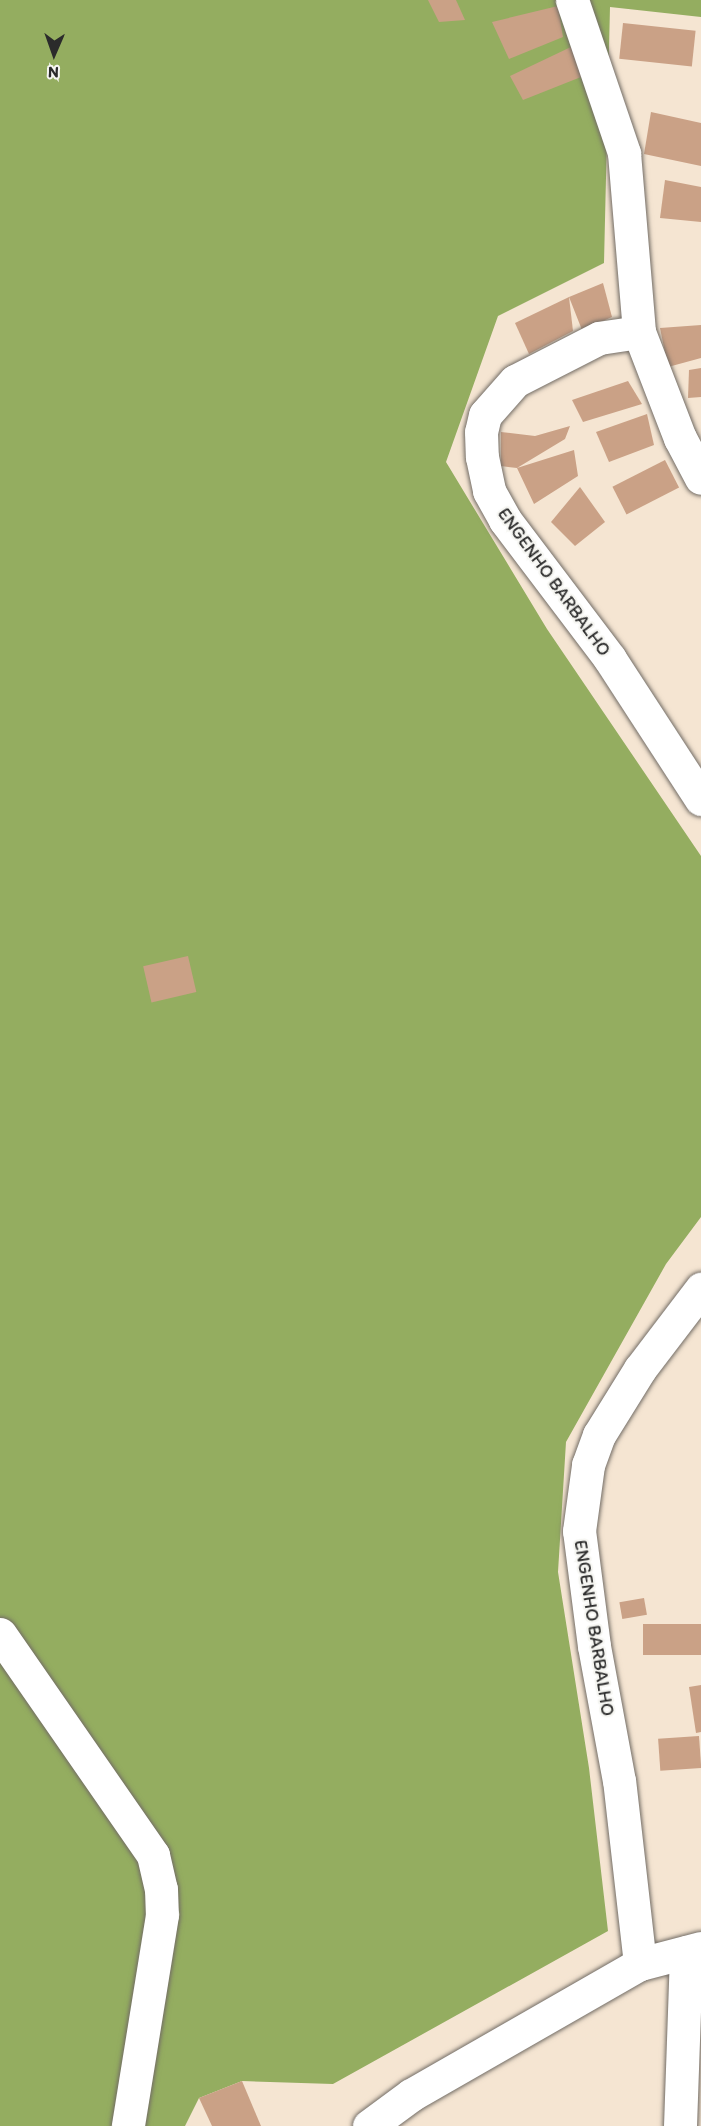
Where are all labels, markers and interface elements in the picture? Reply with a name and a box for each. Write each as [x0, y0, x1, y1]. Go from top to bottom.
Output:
north arrow [24, 24, 84, 84]
text: N [48, 63, 59, 82]
street label: ENGENHO BARBALHO [493, 504, 615, 660]
street label: ENGENHO BARBALHO [569, 1538, 619, 1718]

